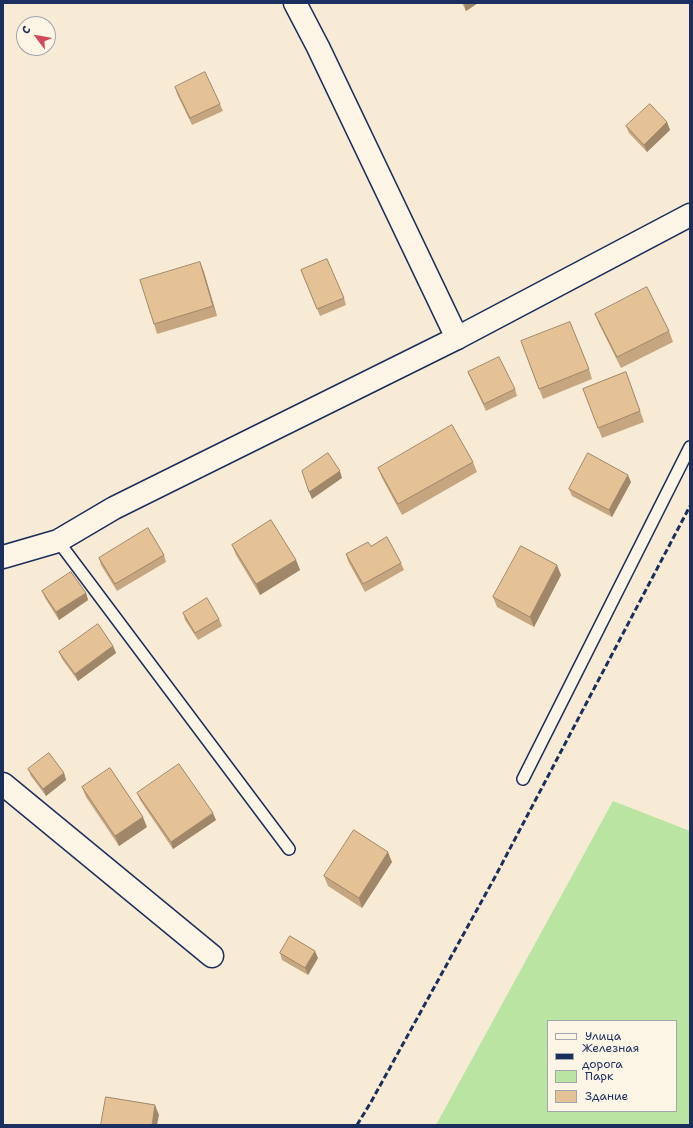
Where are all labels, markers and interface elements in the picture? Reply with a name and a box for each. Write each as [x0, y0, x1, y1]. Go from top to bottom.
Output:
north arrow [16, 16, 56, 56]
text: С [18, 23, 34, 37]
legend [547, 1020, 677, 1112]
text: Улица [585, 1028, 621, 1044]
text: Железная дорога [582, 1040, 639, 1072]
text: Парк [585, 1068, 613, 1084]
text: Здание [585, 1088, 628, 1104]

